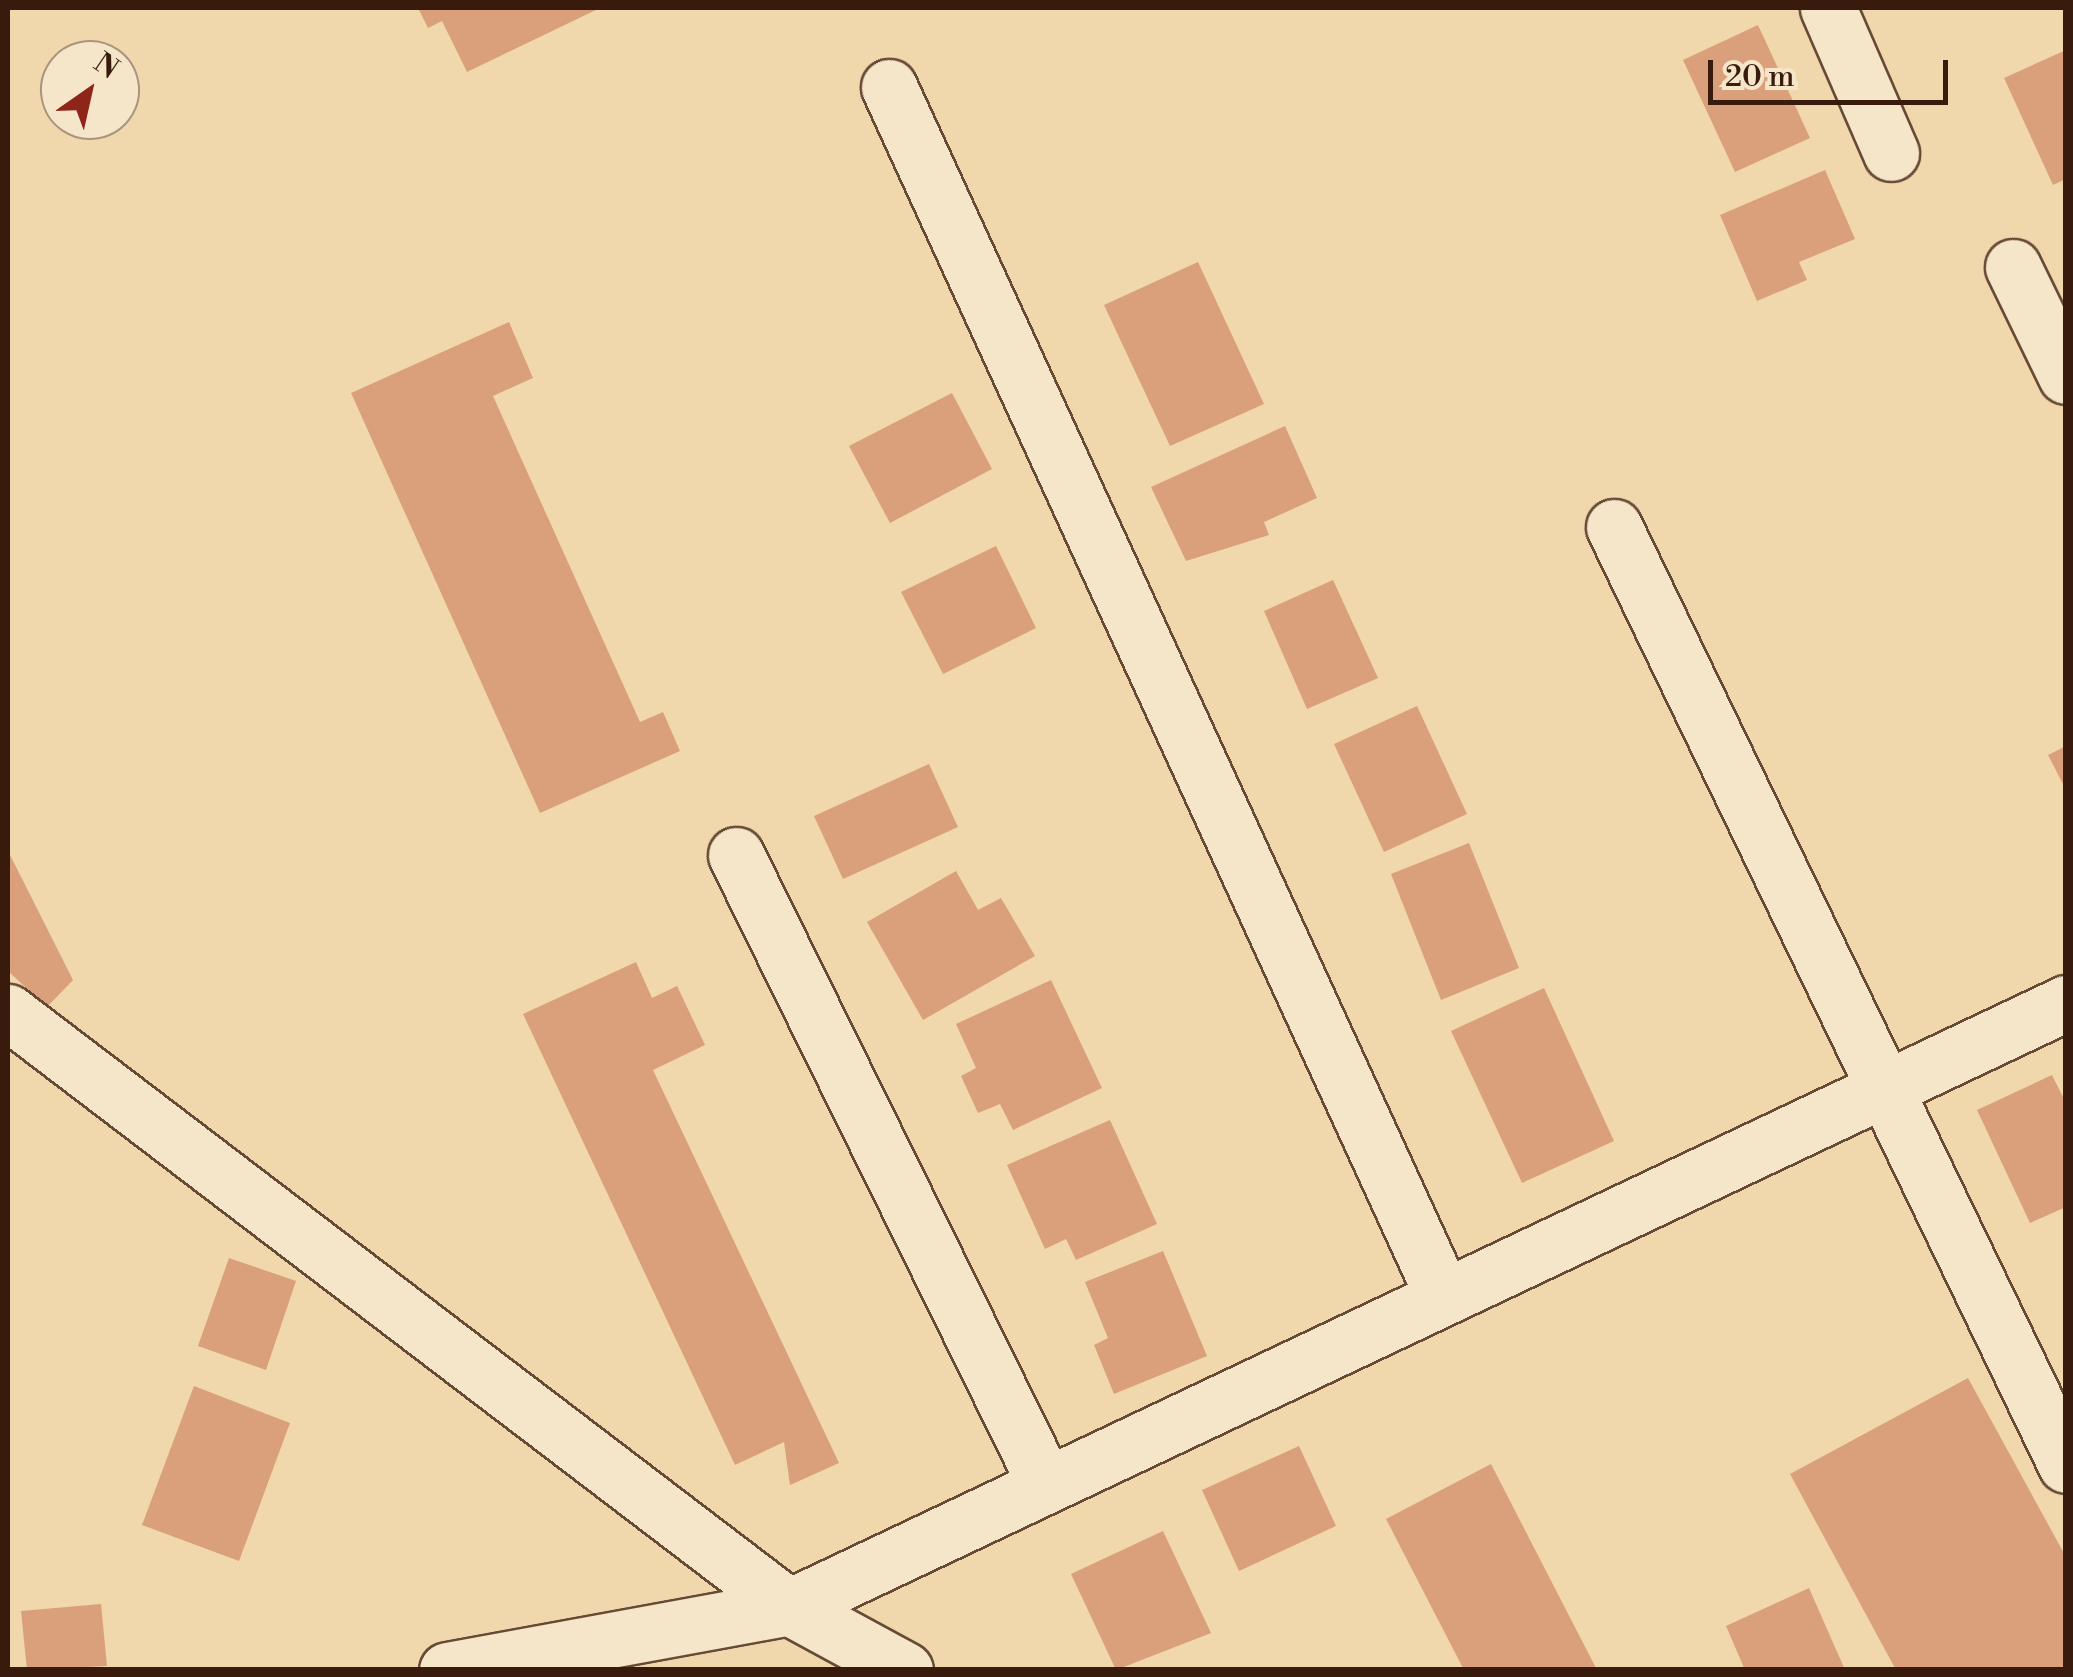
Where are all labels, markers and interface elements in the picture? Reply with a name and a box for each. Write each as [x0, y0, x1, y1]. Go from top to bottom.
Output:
north arrow [40, 40, 140, 140]
scale bar [1713, 40, 1953, 102]
text: N [87, 46, 125, 87]
text: 20 m [1725, 58, 1794, 96]

